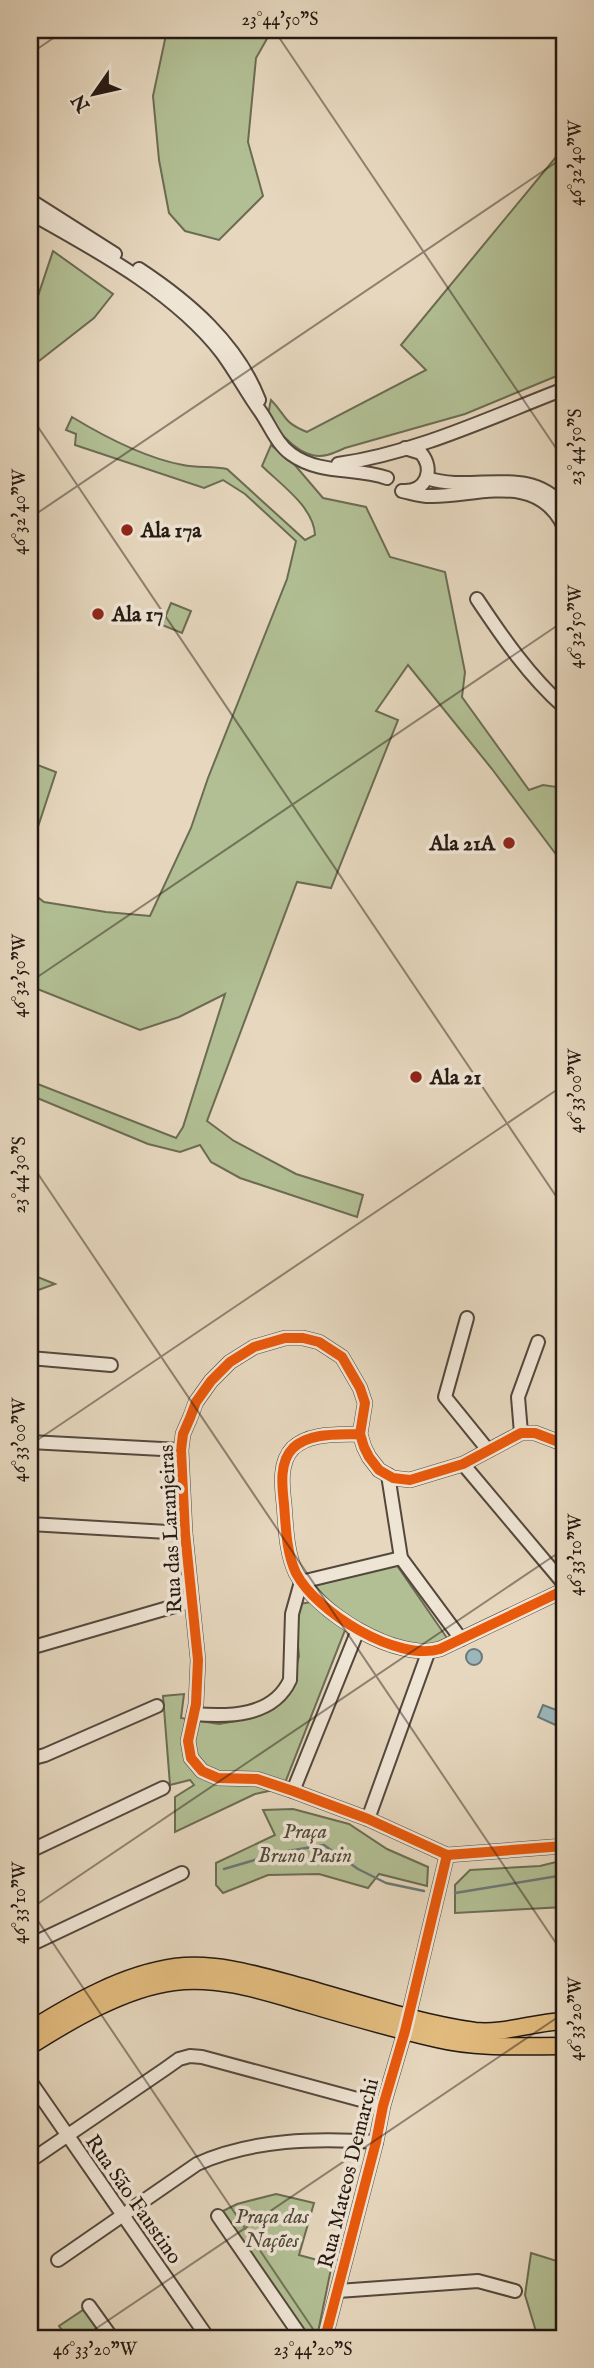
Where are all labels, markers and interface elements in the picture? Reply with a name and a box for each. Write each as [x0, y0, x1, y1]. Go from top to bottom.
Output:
text: 23°44'50"S [242, 9, 318, 32]
north arrow [60, 60, 130, 130]
text: N [67, 88, 97, 117]
text: 46°32'40"W [565, 119, 588, 206]
text: 23°44'50"S [565, 409, 588, 485]
text: 46°32'40"W [9, 468, 32, 555]
place label: Ala 17a [140, 518, 202, 545]
marker: Ala 17a [119, 522, 135, 538]
text: 46°32'50"W [565, 584, 588, 669]
place label: Ala 17 [111, 602, 163, 629]
marker: Ala 17 [90, 606, 106, 622]
place label: Ala 21A [429, 831, 497, 858]
marker: Ala 21A [501, 835, 517, 851]
text: 46°32'50"W [9, 933, 32, 1018]
text: 46°33'00"W [565, 1048, 588, 1133]
place label: Ala 21 [429, 1065, 481, 1092]
marker: Ala 21 [408, 1069, 424, 1085]
text: 23°44'30"S [9, 1136, 32, 1214]
text: 46°33'00"W [9, 1397, 32, 1482]
street label: Rua das Laranjeiras [154, 1444, 189, 1614]
text: 46°33'10"W [565, 1513, 588, 1596]
park label: Praça Bruno Pasin [258, 1819, 352, 1870]
text: 46°33'10"W [9, 1861, 32, 1944]
text: 46°33'20"W [565, 1976, 588, 2061]
street label: Rua Mateos Demarchi [313, 2076, 386, 2271]
street label: Rua São Faustino [78, 2130, 187, 2270]
park label: Praça das Nações [235, 2204, 310, 2255]
text: 46°33'20"W [53, 2339, 138, 2362]
text: 23°44'20"S [274, 2339, 352, 2362]

